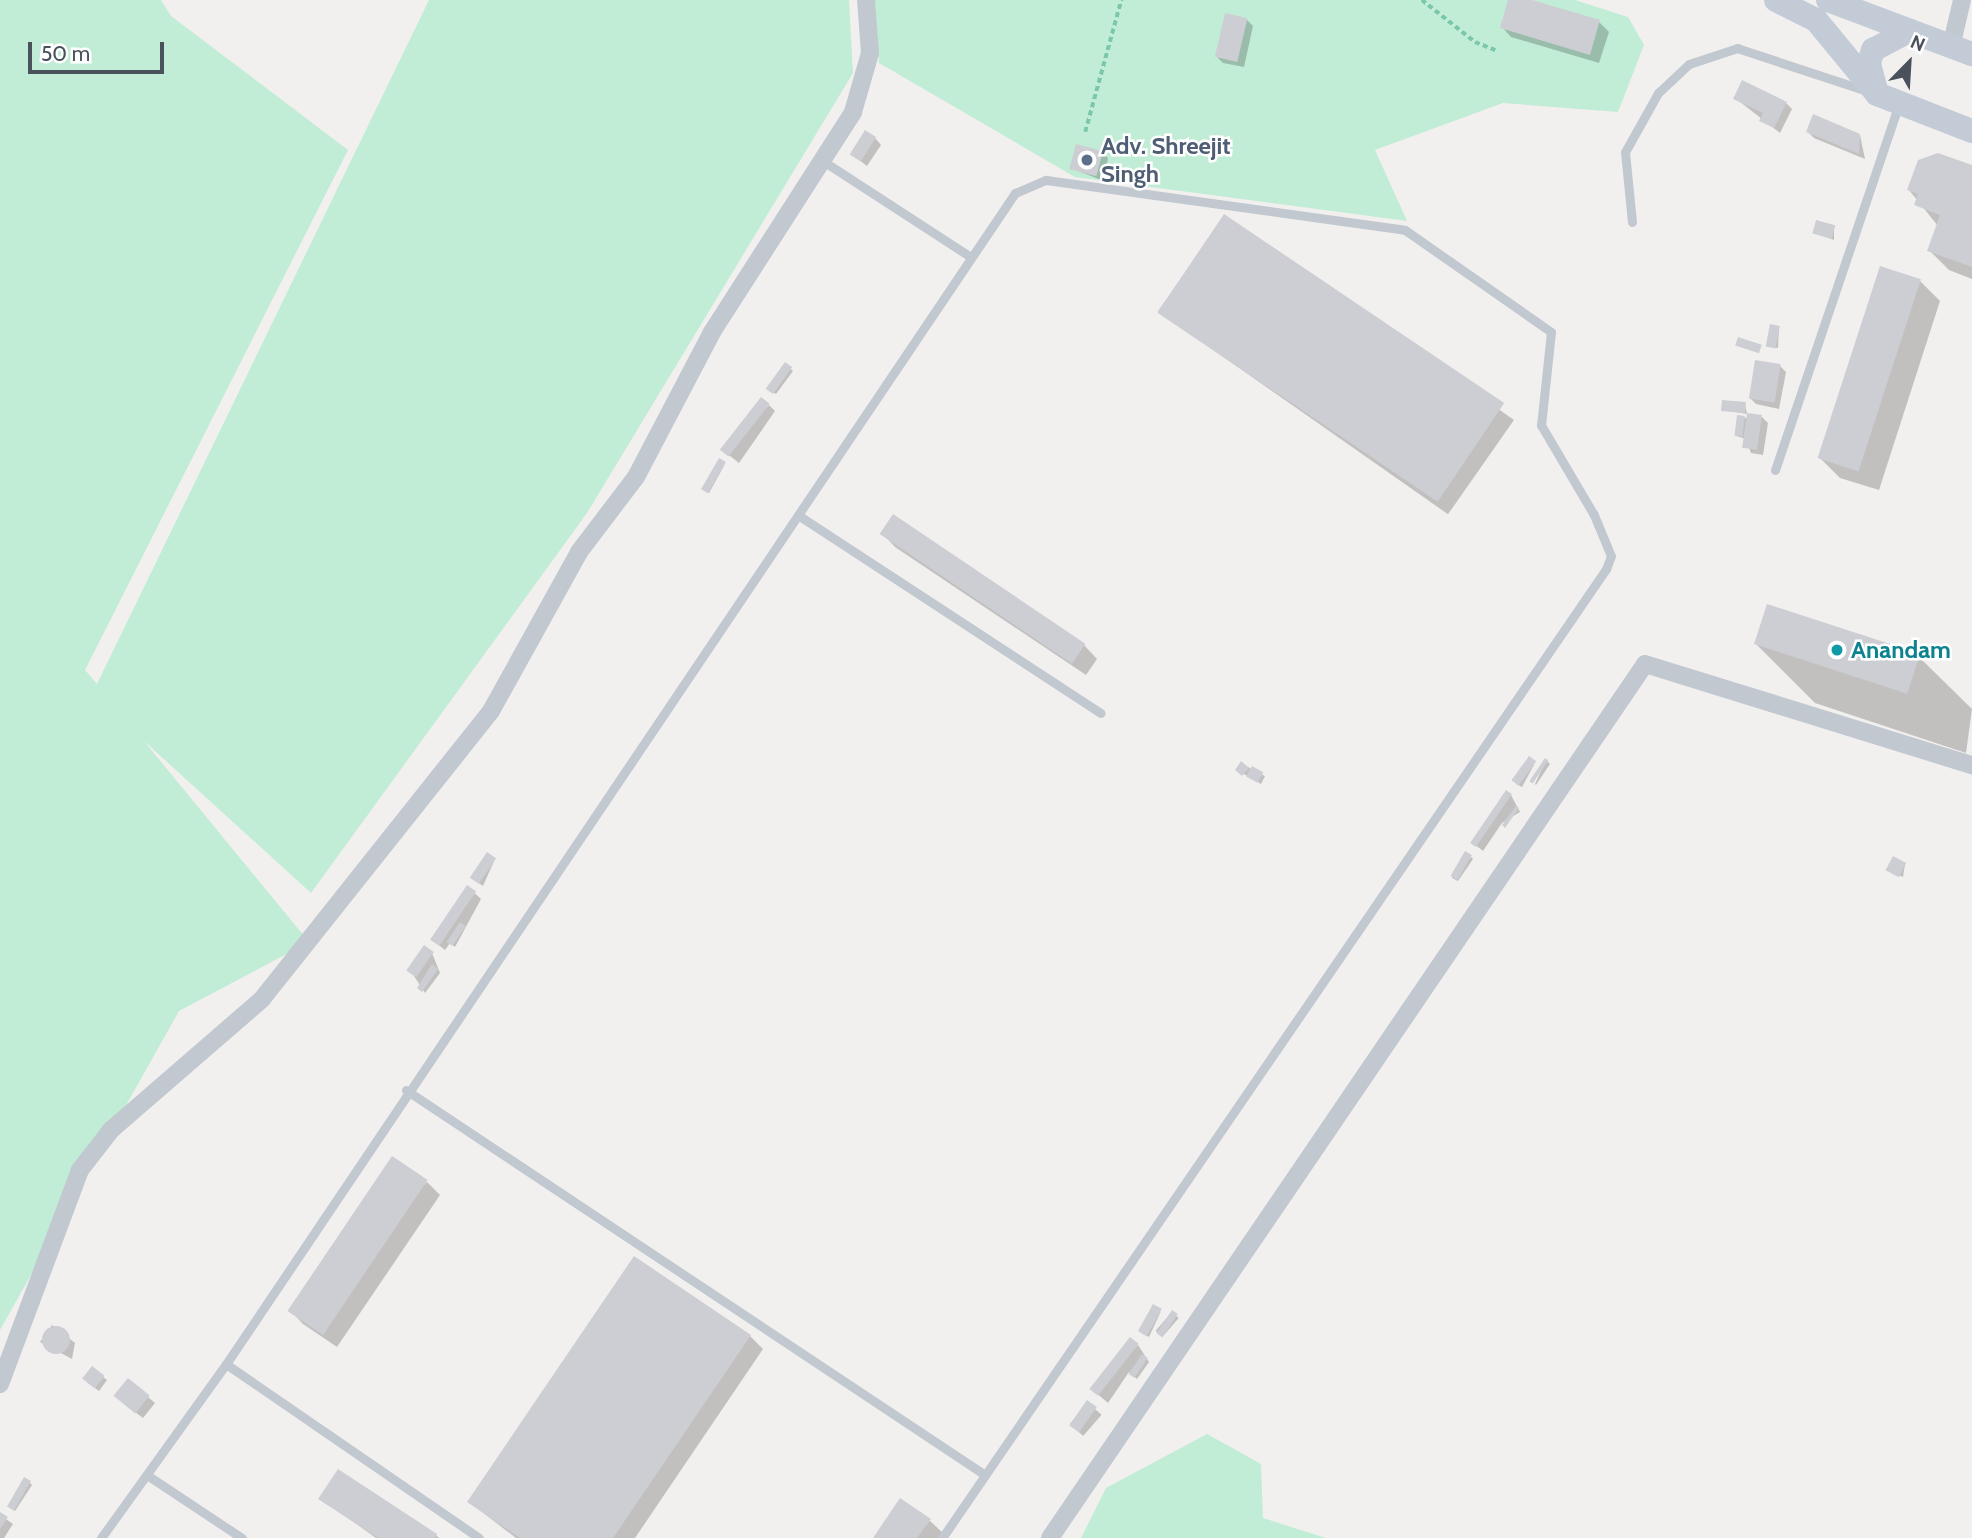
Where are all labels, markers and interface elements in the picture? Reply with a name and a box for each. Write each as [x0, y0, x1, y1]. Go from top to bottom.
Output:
scale bar [32, 28, 168, 72]
north arrow [1874, 28, 1944, 98]
text: N [1907, 30, 1929, 57]
text: 50 m [41, 41, 90, 66]
place label: Adv. Shreejit Singh [1101, 132, 1231, 188]
marker: Adv. Shreejit Singh [1079, 152, 1095, 168]
place label: Anandam [1851, 636, 1951, 664]
marker: Anandam [1829, 642, 1845, 658]

